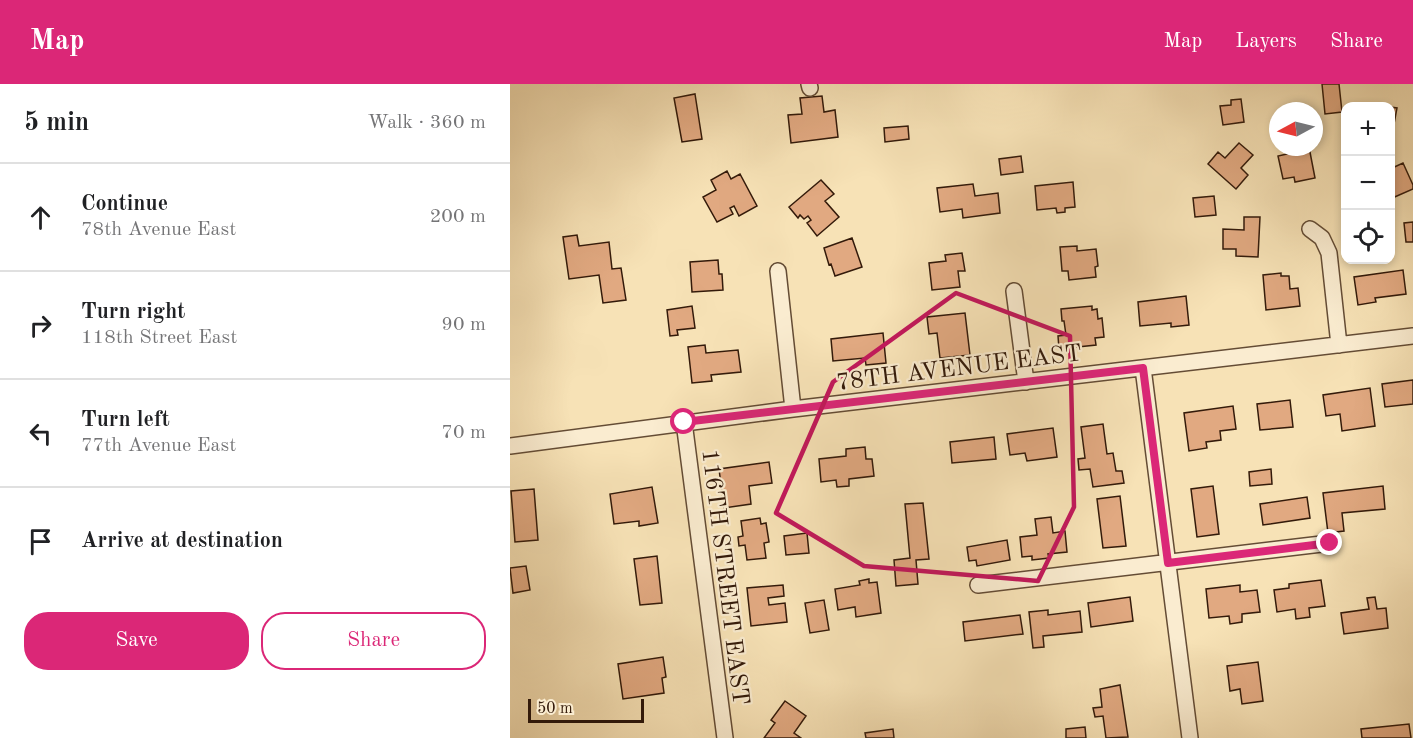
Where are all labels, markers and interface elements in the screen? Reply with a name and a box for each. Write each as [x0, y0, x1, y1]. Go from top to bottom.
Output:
text: Map [30, 28, 84, 56]
text: Map [1163, 31, 1202, 52]
text: Layers [1235, 31, 1297, 52]
text: Share [1330, 31, 1383, 52]
north arrow [1269, 102, 1323, 156]
map controls [1341, 102, 1395, 264]
button: + [1341, 102, 1395, 156]
text: 5 min [24, 110, 89, 136]
text: Walk · 360 m [367, 113, 486, 133]
button: − [1341, 156, 1395, 210]
text: Continue [81, 193, 168, 215]
icon: ahead [24, 201, 57, 234]
text: 200 m [430, 207, 486, 227]
button: locate [1341, 210, 1395, 264]
text: 78th Avenue East [81, 220, 236, 240]
text: Turn right [81, 301, 185, 323]
icon: right [24, 309, 57, 342]
text: 90 m [441, 315, 486, 335]
text: 118th Street East [81, 328, 237, 348]
street label: 78TH AVENUE EAST [835, 342, 1084, 396]
route start [670, 408, 696, 434]
text: Turn left [81, 409, 170, 431]
icon: left [24, 417, 57, 450]
text: 70 m [441, 423, 486, 443]
text: 77th Avenue East [81, 436, 236, 456]
street label: 116TH STREET EAST [696, 448, 752, 707]
icon: arrive [24, 525, 57, 558]
route end [1316, 529, 1342, 555]
text: Arrive at destination [81, 530, 283, 552]
button: Save [24, 612, 249, 670]
button: Share [261, 612, 486, 670]
scale bar [528, 696, 644, 724]
text: 50 m [537, 701, 573, 717]

